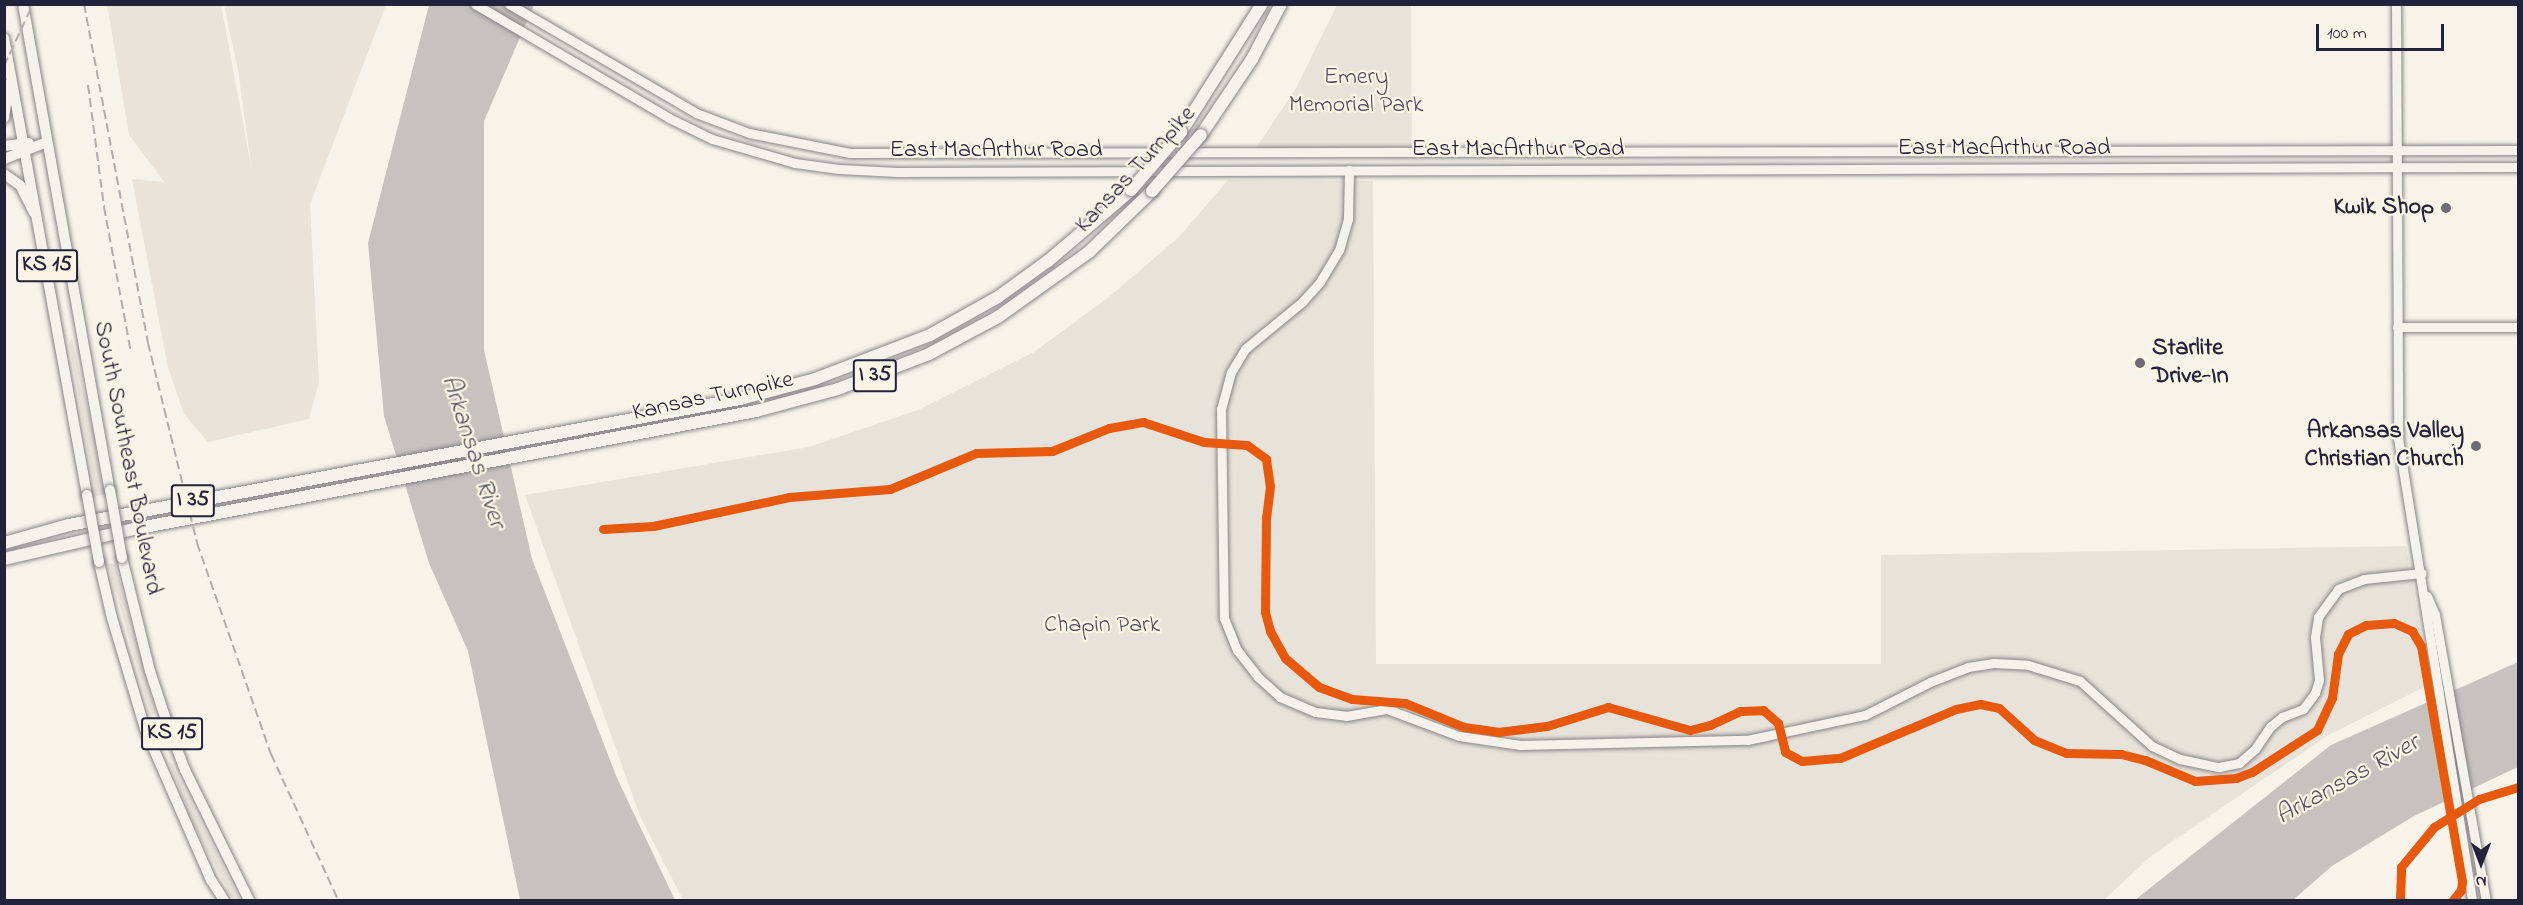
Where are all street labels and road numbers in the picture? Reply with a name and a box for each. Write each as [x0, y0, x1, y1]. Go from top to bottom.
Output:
street label: Kansas Turnpike [1070, 100, 1202, 240]
street label: East MacArthur Road [1898, 135, 2110, 163]
street label: East MacArthur Road [1412, 136, 1624, 164]
street label: East MacArthur Road [890, 137, 1102, 165]
road number: KS 15 [15, 247, 78, 285]
street label: South Southeast Boulevard [86, 319, 168, 597]
road number: I 35 [852, 357, 898, 395]
street label: Kansas Turnpike [630, 366, 796, 428]
road number: I 35 [170, 482, 216, 520]
road number: KS 15 [140, 715, 204, 753]

